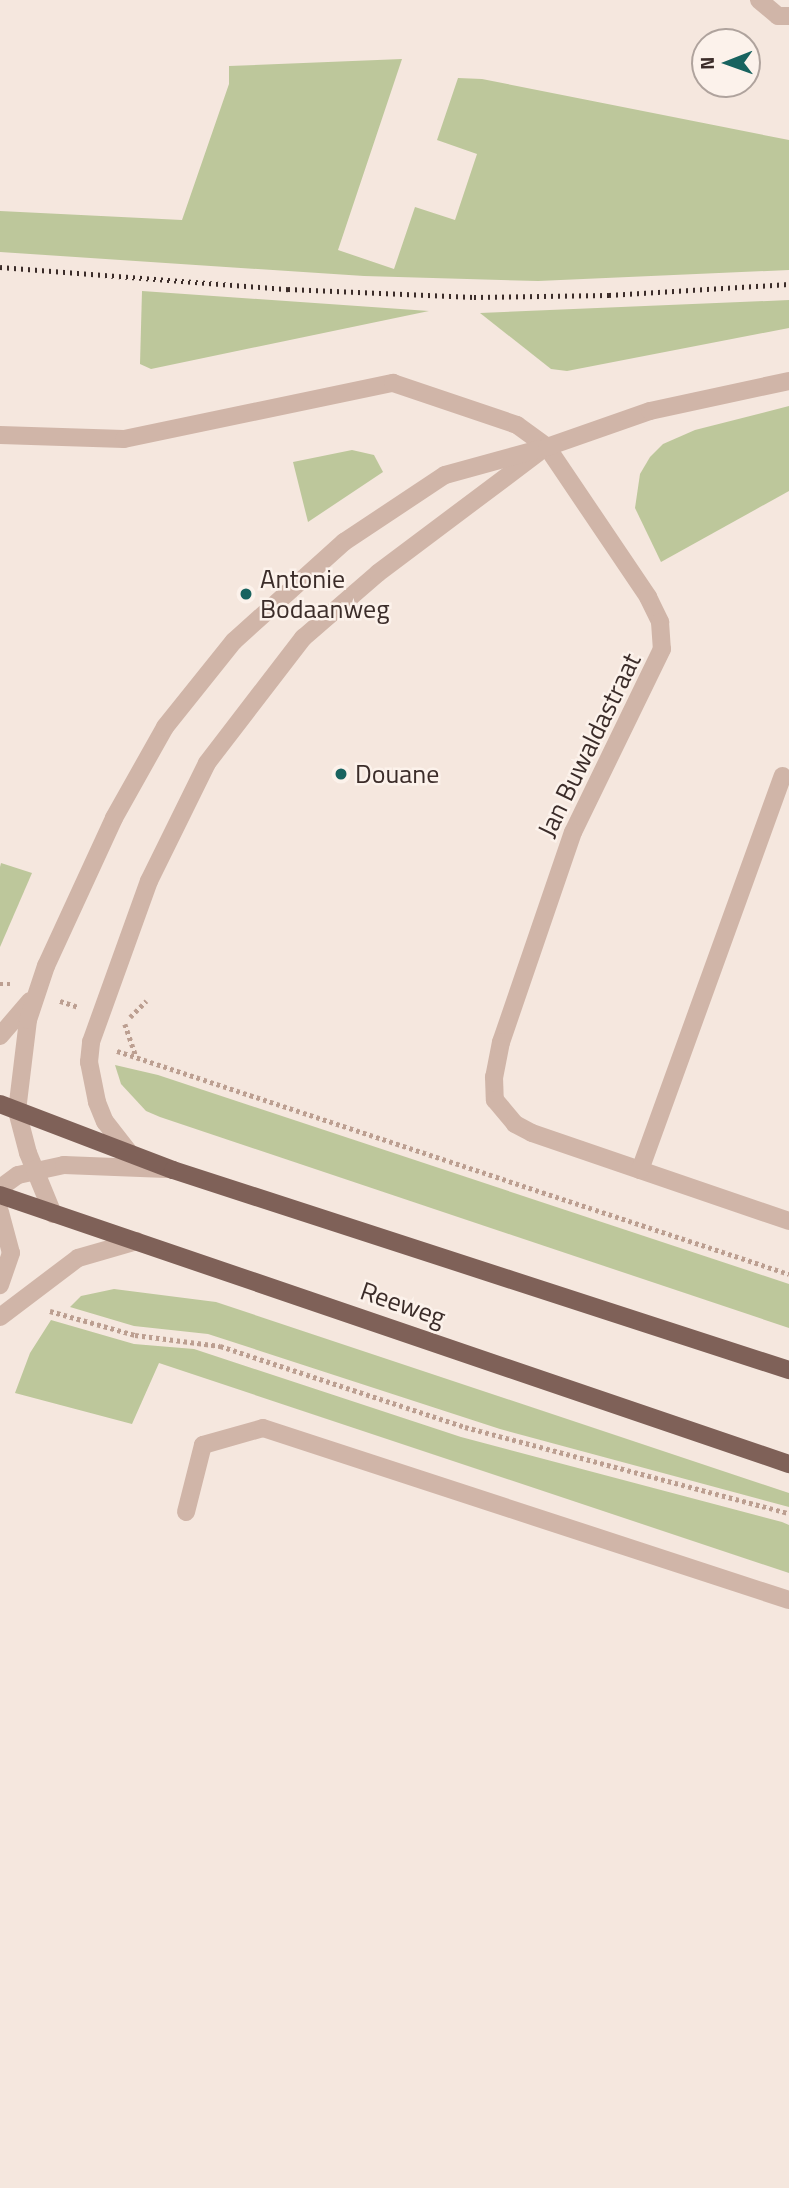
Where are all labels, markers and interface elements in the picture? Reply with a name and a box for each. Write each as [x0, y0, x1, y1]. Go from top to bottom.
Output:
north arrow [691, 28, 761, 98]
text: N [692, 57, 721, 70]
place label: Antonie Bodaanweg [260, 563, 390, 624]
marker: Antonie Bodaanweg [238, 586, 254, 602]
street label: Jan Buwaldastraat [531, 648, 647, 842]
place label: Douane [355, 758, 439, 790]
marker: Douane [333, 766, 349, 782]
street label: Reeweg [356, 1275, 450, 1333]

